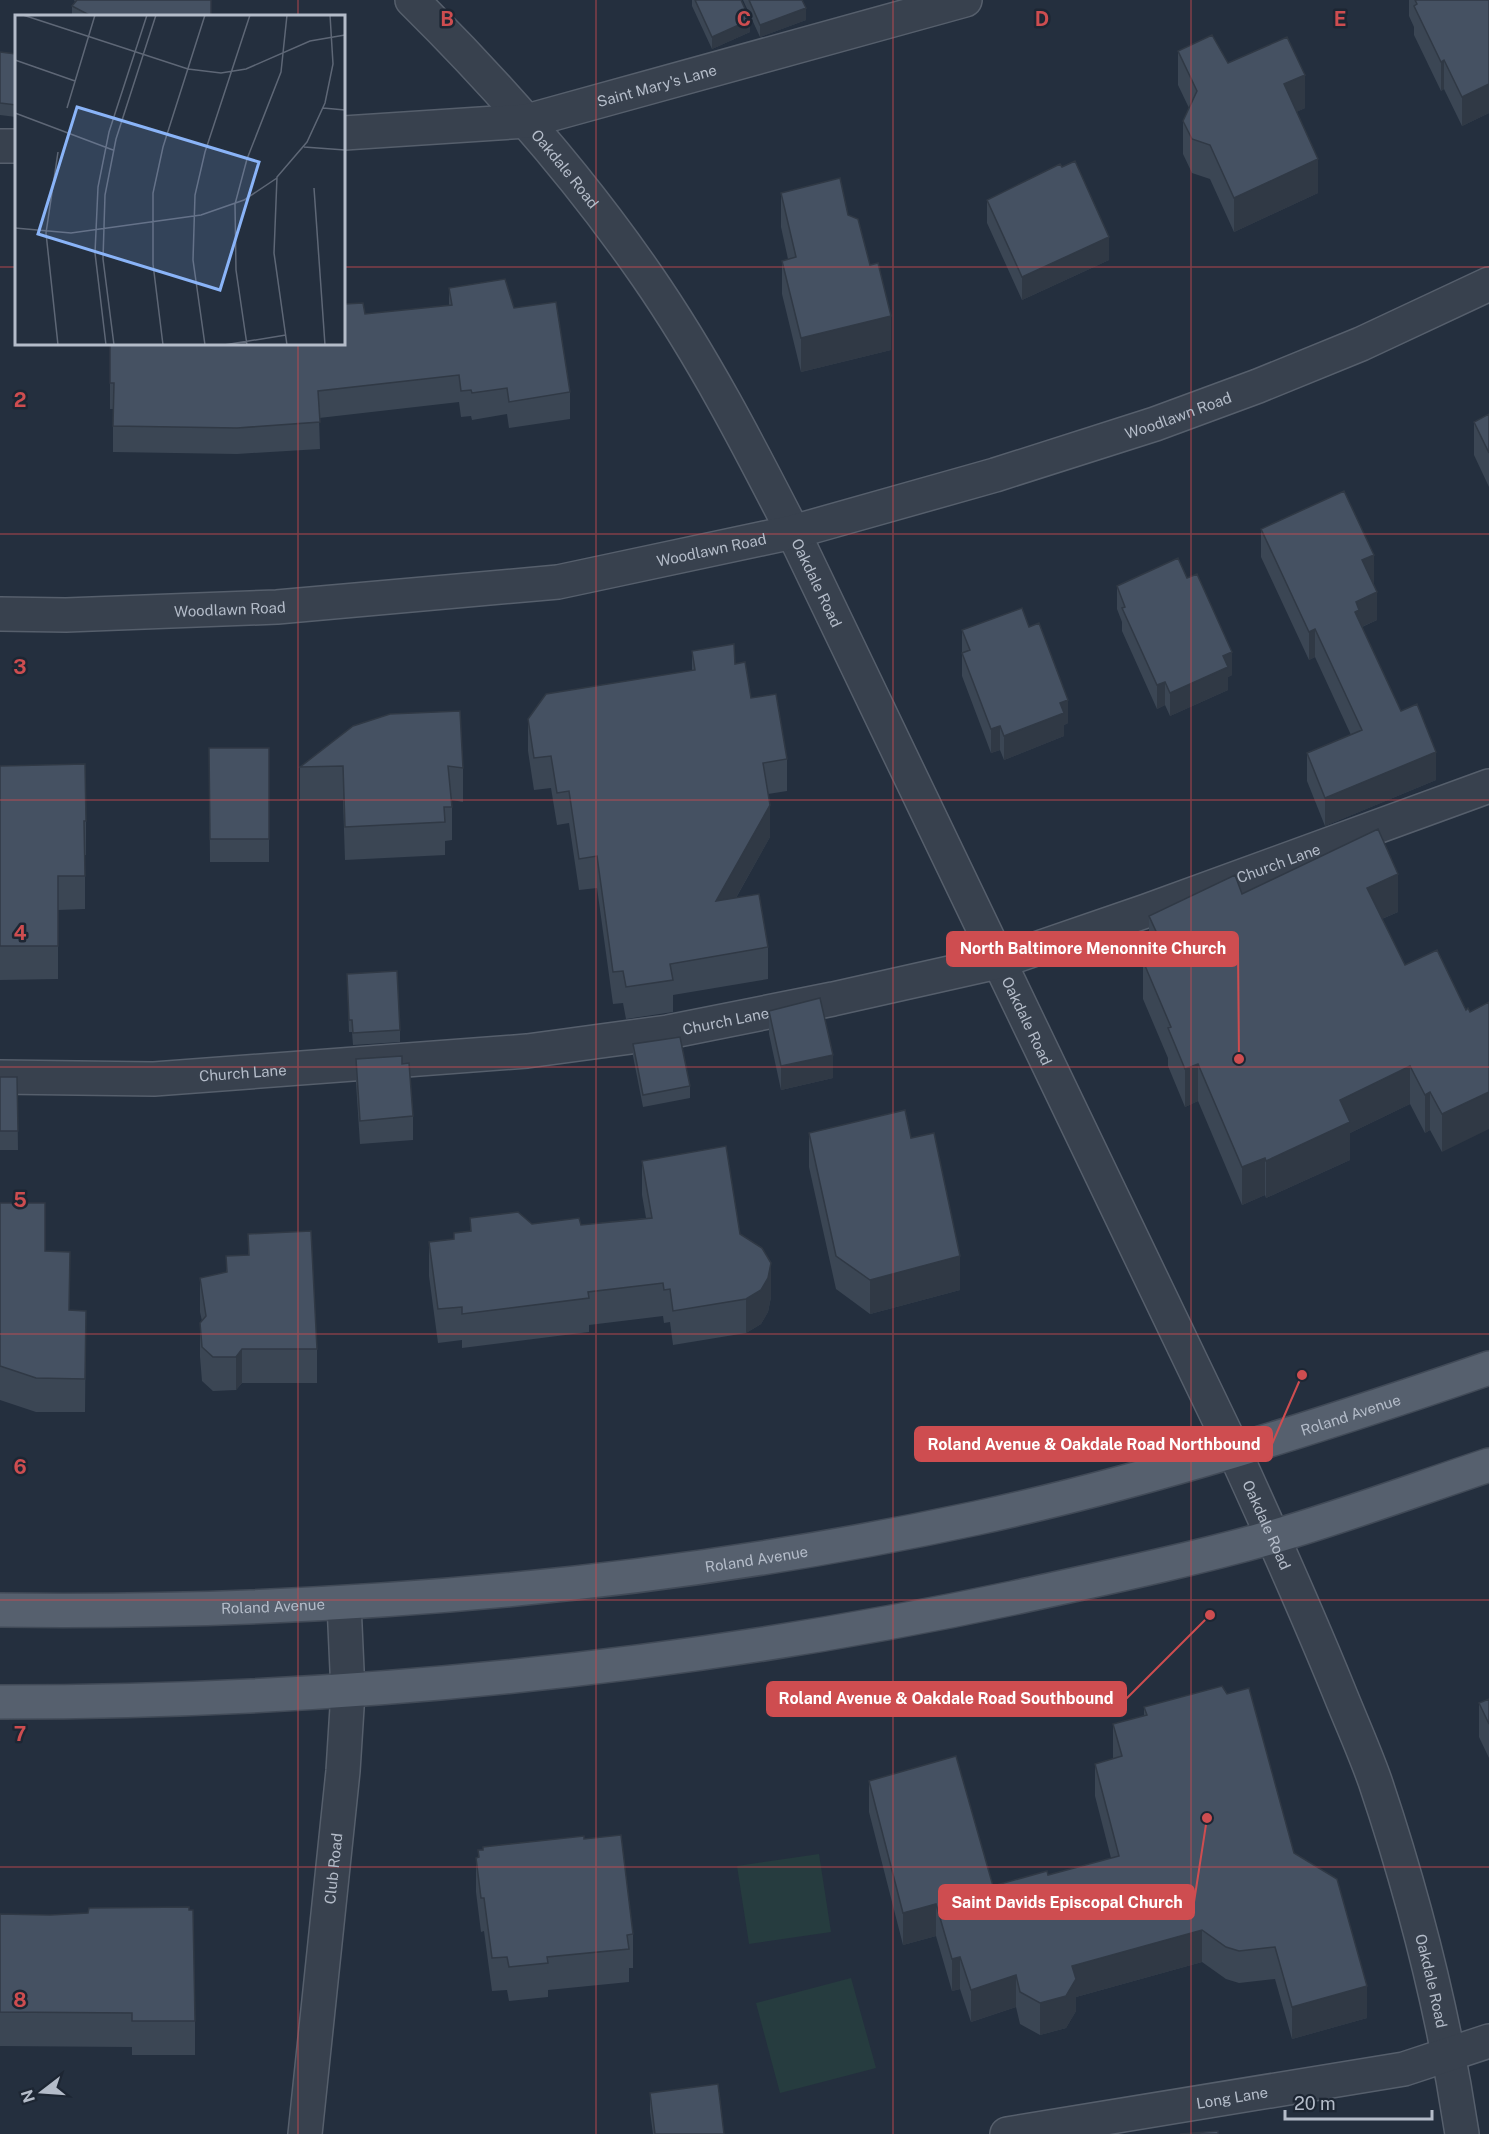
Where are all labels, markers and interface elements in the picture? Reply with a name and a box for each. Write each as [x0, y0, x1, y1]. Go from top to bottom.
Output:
text: B [440, 7, 454, 31]
text: C [737, 7, 751, 31]
text: D [1035, 7, 1049, 31]
text: E [1334, 7, 1346, 31]
inset map [15, 15, 345, 345]
street label: Saint Mary's Lane [595, 61, 718, 110]
street label: Oakdale Road [528, 126, 602, 211]
text: 2 [14, 388, 26, 412]
street label: Woodlawn Road [1123, 388, 1233, 442]
street label: Woodlawn Road [655, 529, 768, 569]
street label: Oakdale Road [789, 535, 846, 630]
street label: Woodlawn Road [174, 598, 286, 619]
text: 3 [13, 655, 27, 679]
street label: Church Lane [1234, 840, 1322, 886]
text: 4 [13, 921, 27, 945]
callout: North Baltimore Menonnite Church [947, 932, 1238, 966]
text: North Baltimore Menonnite Church [960, 939, 1226, 958]
street label: Oakdale Road [999, 974, 1056, 1068]
street label: Church Lane [681, 1004, 770, 1037]
street label: Church Lane [198, 1061, 287, 1084]
text: 5 [13, 1188, 27, 1212]
street label: Roland Avenue [1298, 1390, 1402, 1438]
callout: Roland Avenue & Oakdale Road Northbound [915, 1427, 1272, 1461]
text: Roland Avenue & Oakdale Road Northbound [927, 1435, 1261, 1454]
text: 6 [13, 1455, 27, 1479]
street label: Oakdale Road [1240, 1477, 1295, 1572]
street label: Roland Avenue [704, 1542, 809, 1575]
street label: Roland Avenue [221, 1595, 325, 1616]
callout: Roland Avenue & Oakdale Road Southbound [767, 1682, 1126, 1716]
text: Roland Avenue & Oakdale Road Southbound [779, 1689, 1113, 1708]
text: 7 [14, 1722, 26, 1746]
street label: Club Road [321, 1832, 345, 1905]
callout: Saint Davids Episcopal Church [939, 1885, 1194, 1919]
text: Saint Davids Episcopal Church [951, 1893, 1183, 1912]
street label: Oakdale Road [1413, 1932, 1451, 2029]
text: 8 [13, 1988, 27, 2012]
north arrow [12, 2062, 72, 2122]
street label: Long Lane [1195, 2083, 1269, 2111]
scale bar [1285, 2083, 1432, 2121]
text: N [17, 2087, 39, 2105]
text: 20 m [1294, 2093, 1336, 2114]

